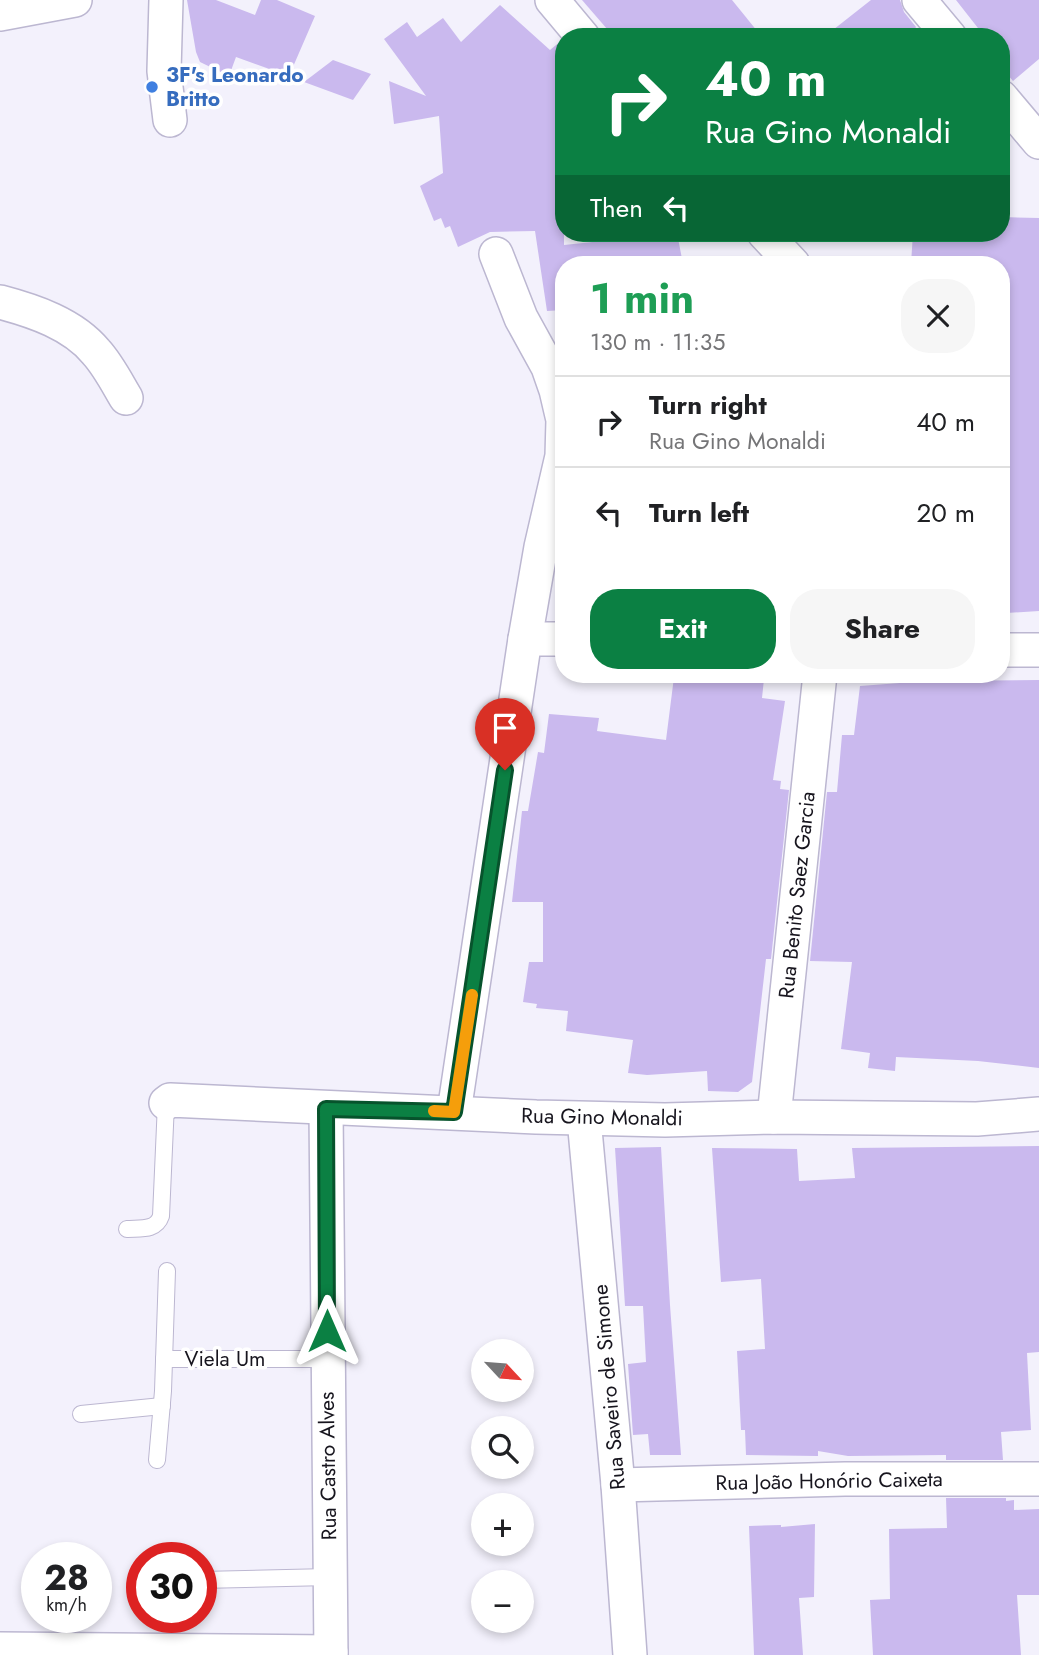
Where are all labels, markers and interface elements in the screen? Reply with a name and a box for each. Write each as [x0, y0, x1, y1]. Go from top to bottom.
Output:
text: 40 m [705, 44, 827, 114]
icon: right [590, 56, 681, 147]
place label: 3F's Leonardo Britto [166, 60, 304, 114]
marker: 3F's Leonardo Britto [144, 79, 160, 95]
text: Rua Gino Monaldi [705, 109, 951, 155]
text: Then [590, 189, 643, 227]
icon: left [657, 189, 695, 227]
text: 1 min [590, 268, 694, 329]
button: close [901, 279, 975, 353]
text: 130 m · 11:35 [590, 325, 725, 359]
text: Turn right [649, 386, 767, 424]
icon: right [590, 403, 628, 441]
text: 40 m [916, 403, 975, 441]
text: Rua Gino Monaldi [649, 424, 826, 458]
icon: left [590, 494, 628, 532]
text: Turn left [649, 494, 749, 532]
text: 20 m [917, 494, 975, 532]
button: Exit [590, 589, 776, 669]
button: Share [790, 589, 975, 669]
pin [475, 698, 535, 770]
icon: arrive [486, 709, 524, 747]
street label: Rua Benito Saez Garcia [771, 790, 823, 1000]
street label: Rua Gino Monaldi [521, 1101, 683, 1133]
street label: Rua Saveiro de Simone [585, 1283, 633, 1491]
position arrow [290, 1294, 364, 1368]
north arrow [471, 1339, 534, 1402]
map controls [471, 1339, 534, 1633]
street label: Viela Um [185, 1344, 265, 1374]
street label: Rua Castro Alves [312, 1391, 344, 1541]
button: search [471, 1416, 534, 1479]
street label: Rua João Honório Caixeta [715, 1464, 943, 1498]
button: + [471, 1493, 534, 1556]
speed limit sign: 30 [126, 1542, 217, 1633]
text: 28 [44, 1553, 89, 1603]
button: − [471, 1570, 534, 1633]
text: km/h [46, 1592, 87, 1618]

